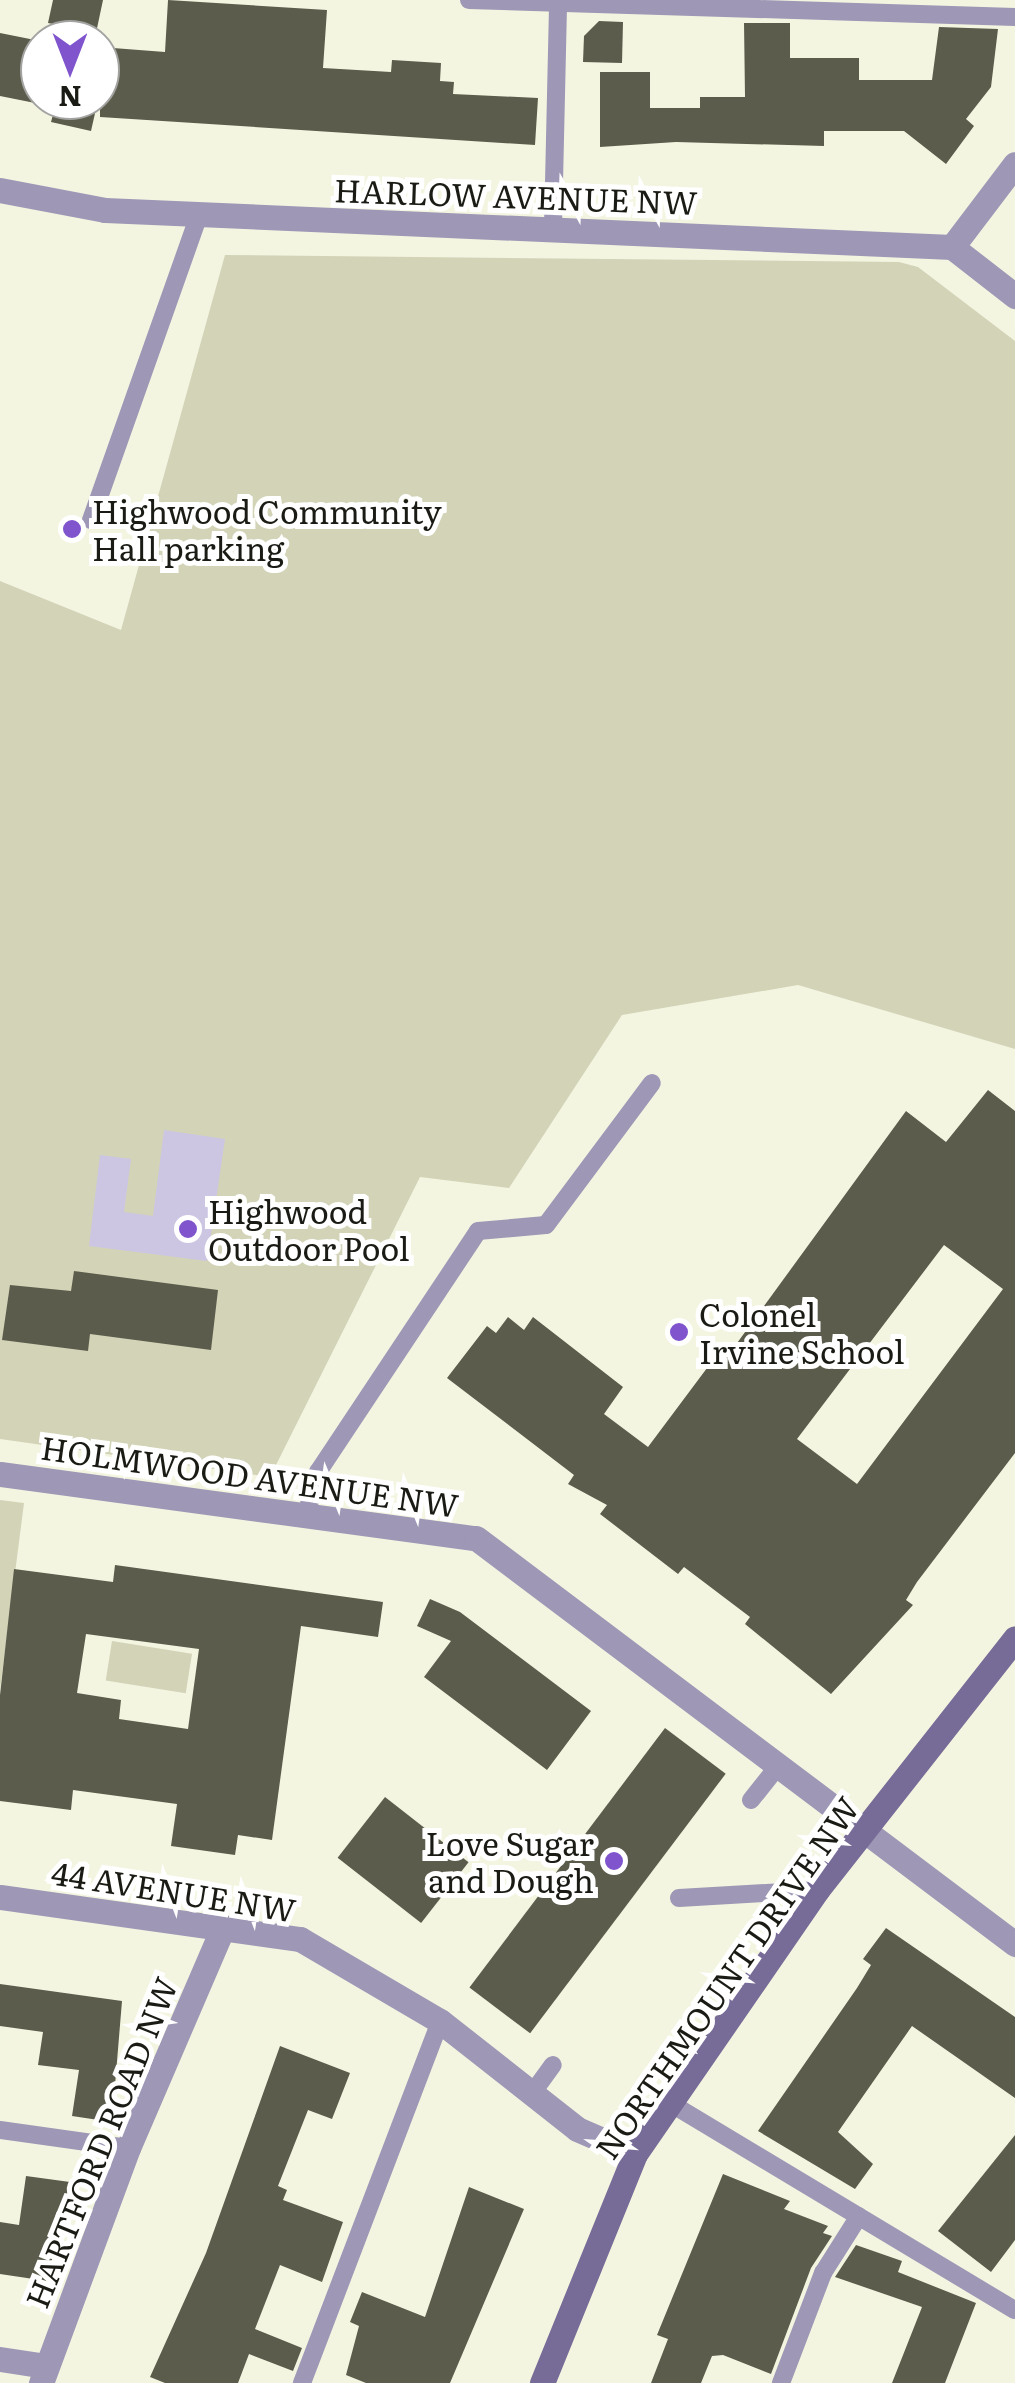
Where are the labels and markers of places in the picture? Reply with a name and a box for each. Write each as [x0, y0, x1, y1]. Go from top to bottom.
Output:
place label: Highwood Community Hall parking [92, 492, 442, 567]
marker: Highwood Community Hall parking [61, 518, 83, 540]
place label: Highwood Outdoor Pool [208, 1192, 409, 1267]
marker: Highwood Outdoor Pool [177, 1218, 199, 1240]
place label: Colonel Irvine School [699, 1295, 904, 1370]
marker: Colonel Irvine School [668, 1321, 690, 1343]
place label: Love Sugar and Dough [425, 1824, 594, 1899]
marker: Love Sugar and Dough [603, 1850, 625, 1872]

